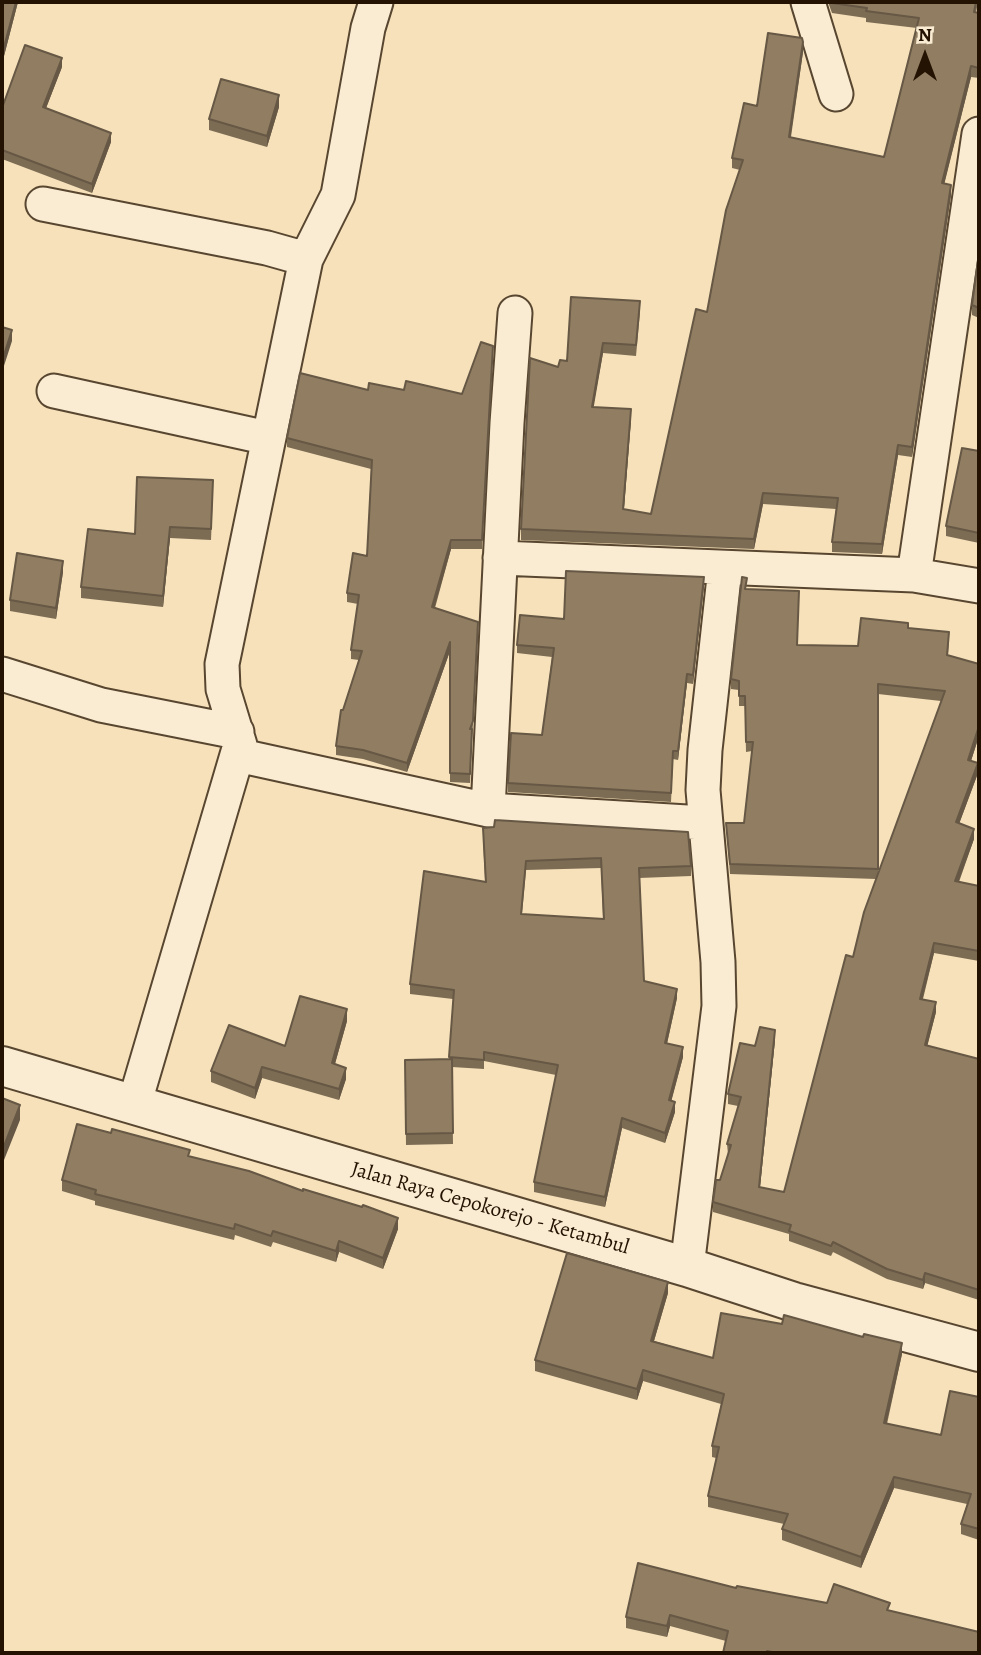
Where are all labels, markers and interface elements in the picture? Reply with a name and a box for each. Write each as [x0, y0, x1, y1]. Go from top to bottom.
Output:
north arrow [890, 21, 960, 91]
text: N [918, 22, 932, 48]
street label: Jalan Raya Cepokorejo - Ketambul [348, 1157, 632, 1261]

